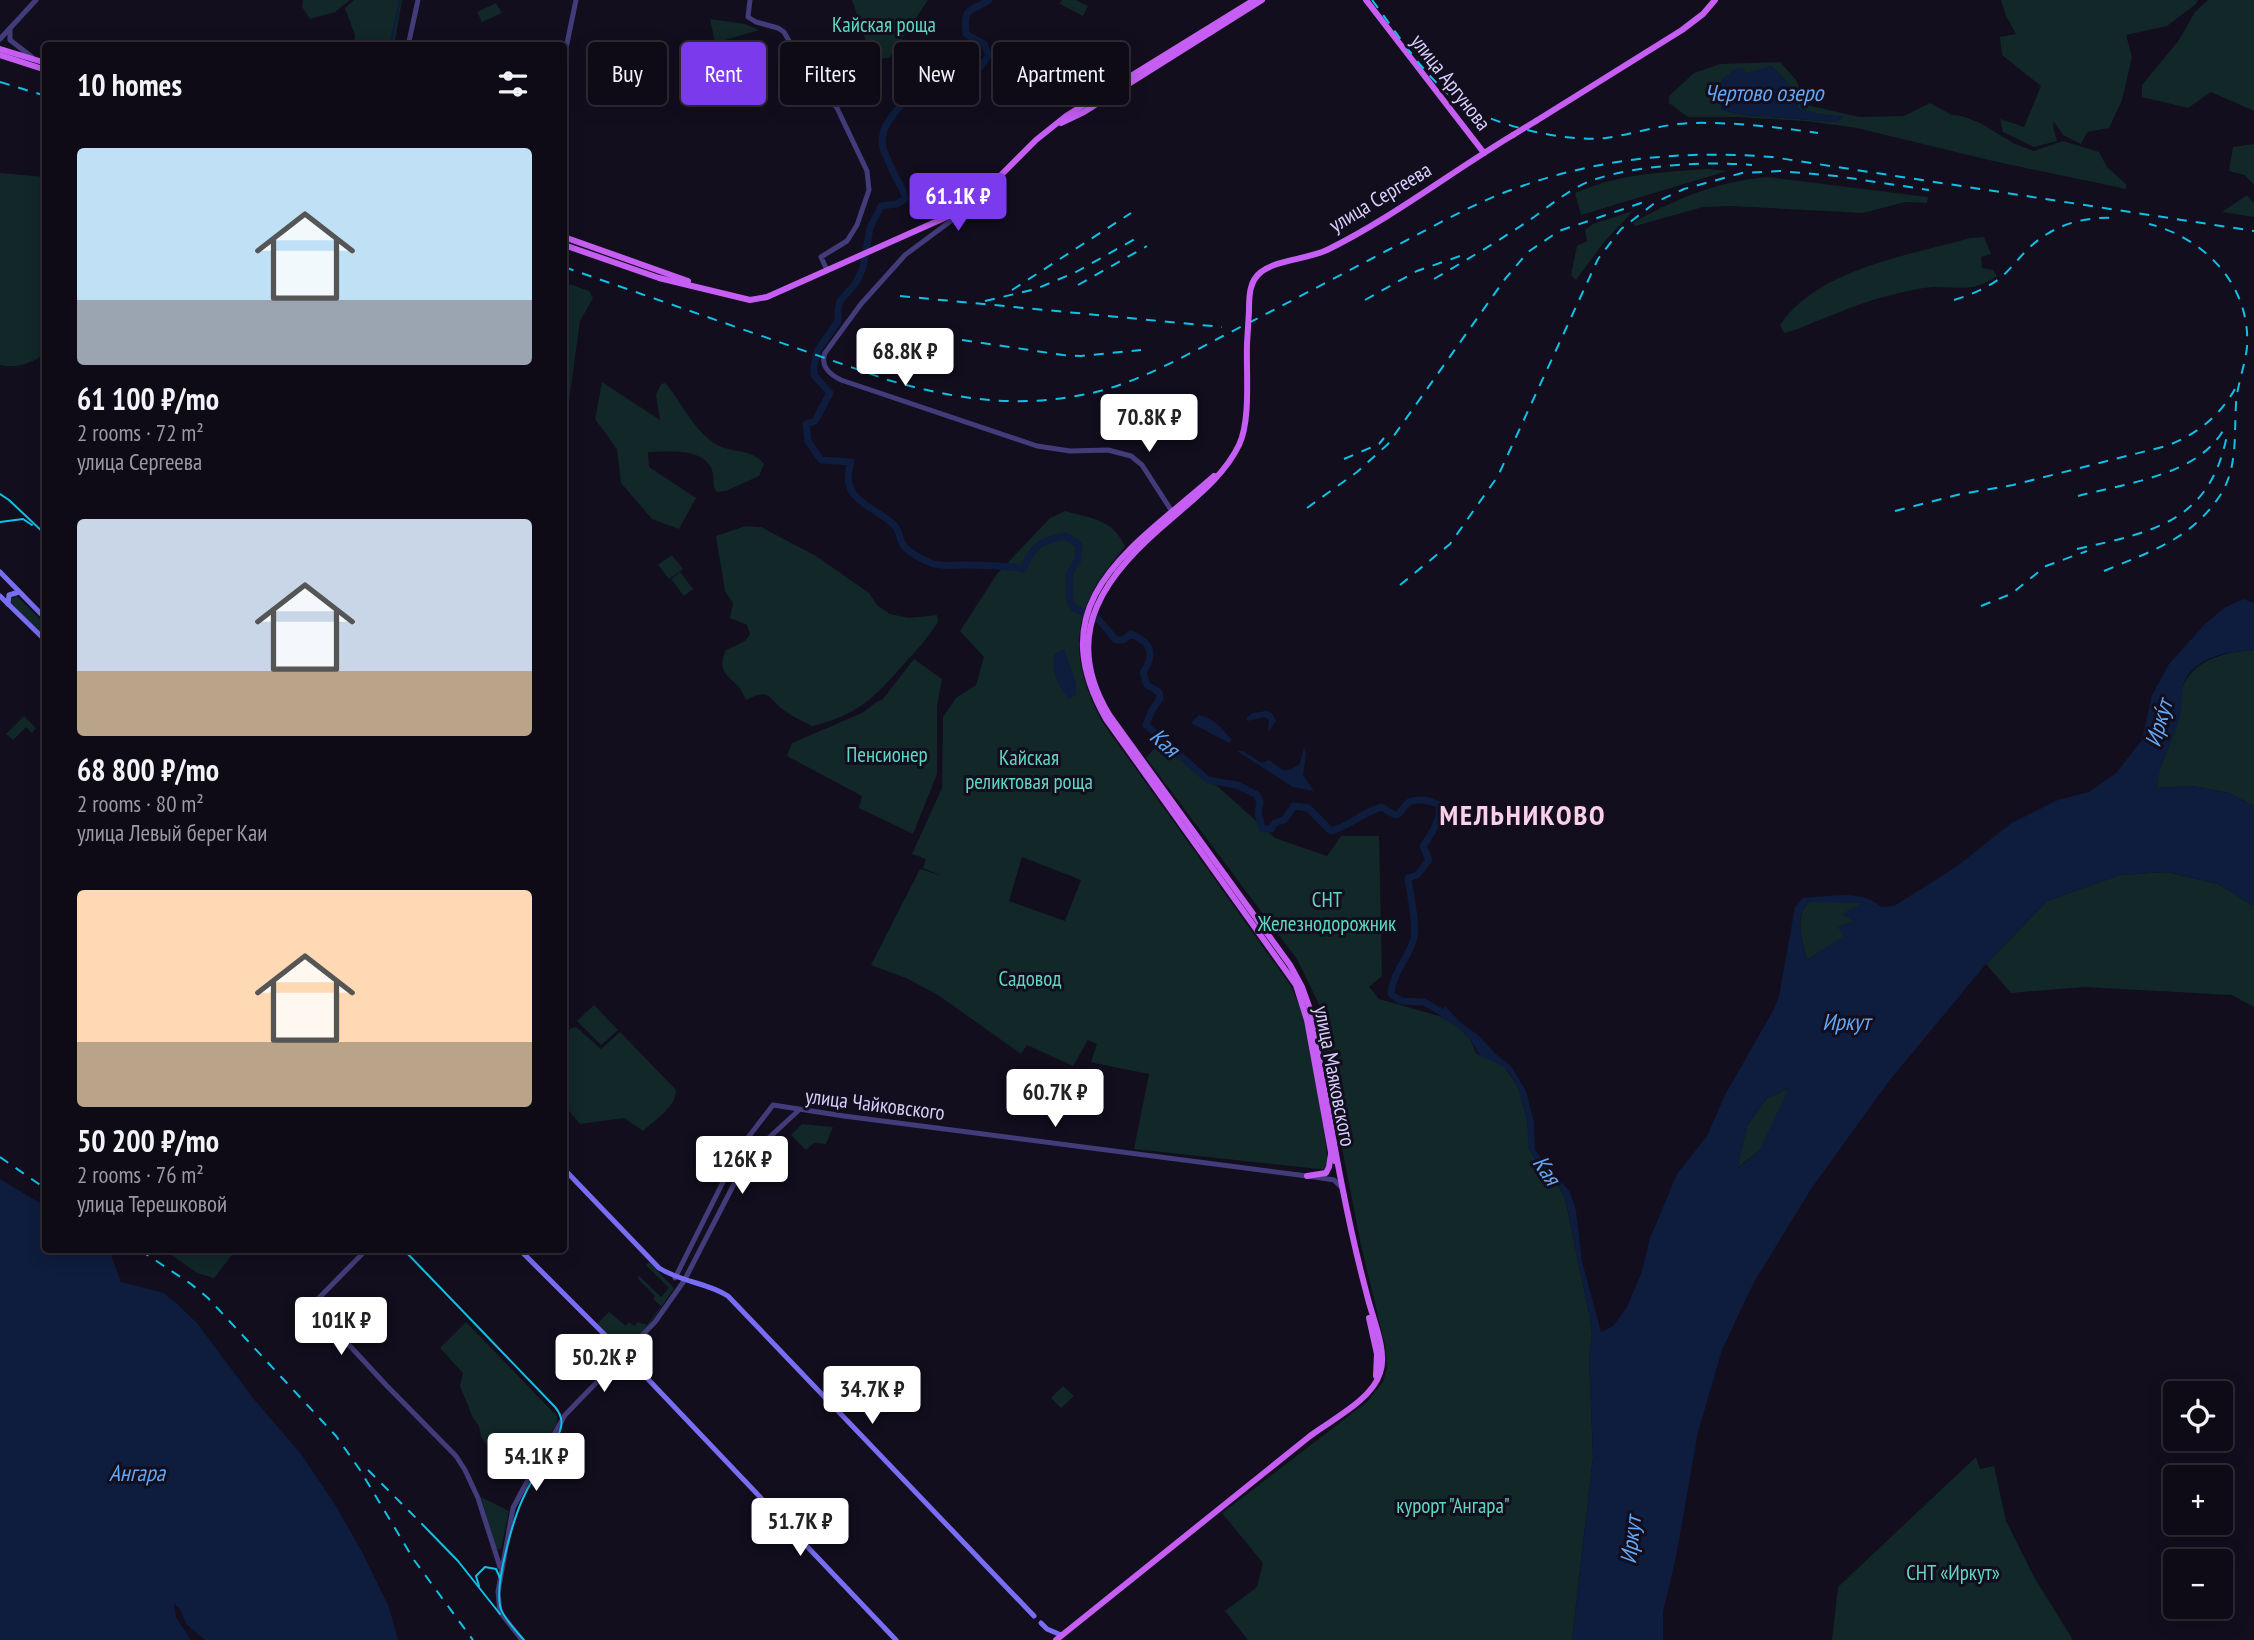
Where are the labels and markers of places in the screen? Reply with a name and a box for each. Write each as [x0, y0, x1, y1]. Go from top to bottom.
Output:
pin: 61.1K ₽ [893, 174, 1023, 233]
pin: 68.8K ₽ [840, 328, 970, 388]
pin: 70.8K ₽ [1084, 394, 1214, 454]
pin: 60.7K ₽ [990, 1070, 1120, 1129]
pin: 126K ₽ [685, 1136, 799, 1196]
pin: 101K ₽ [284, 1298, 398, 1357]
pin: 50.2K ₽ [539, 1334, 669, 1394]
pin: 34.7K ₽ [807, 1366, 937, 1426]
pin: 54.1K ₽ [471, 1434, 601, 1493]
pin: 51.7K ₽ [735, 1498, 865, 1558]

